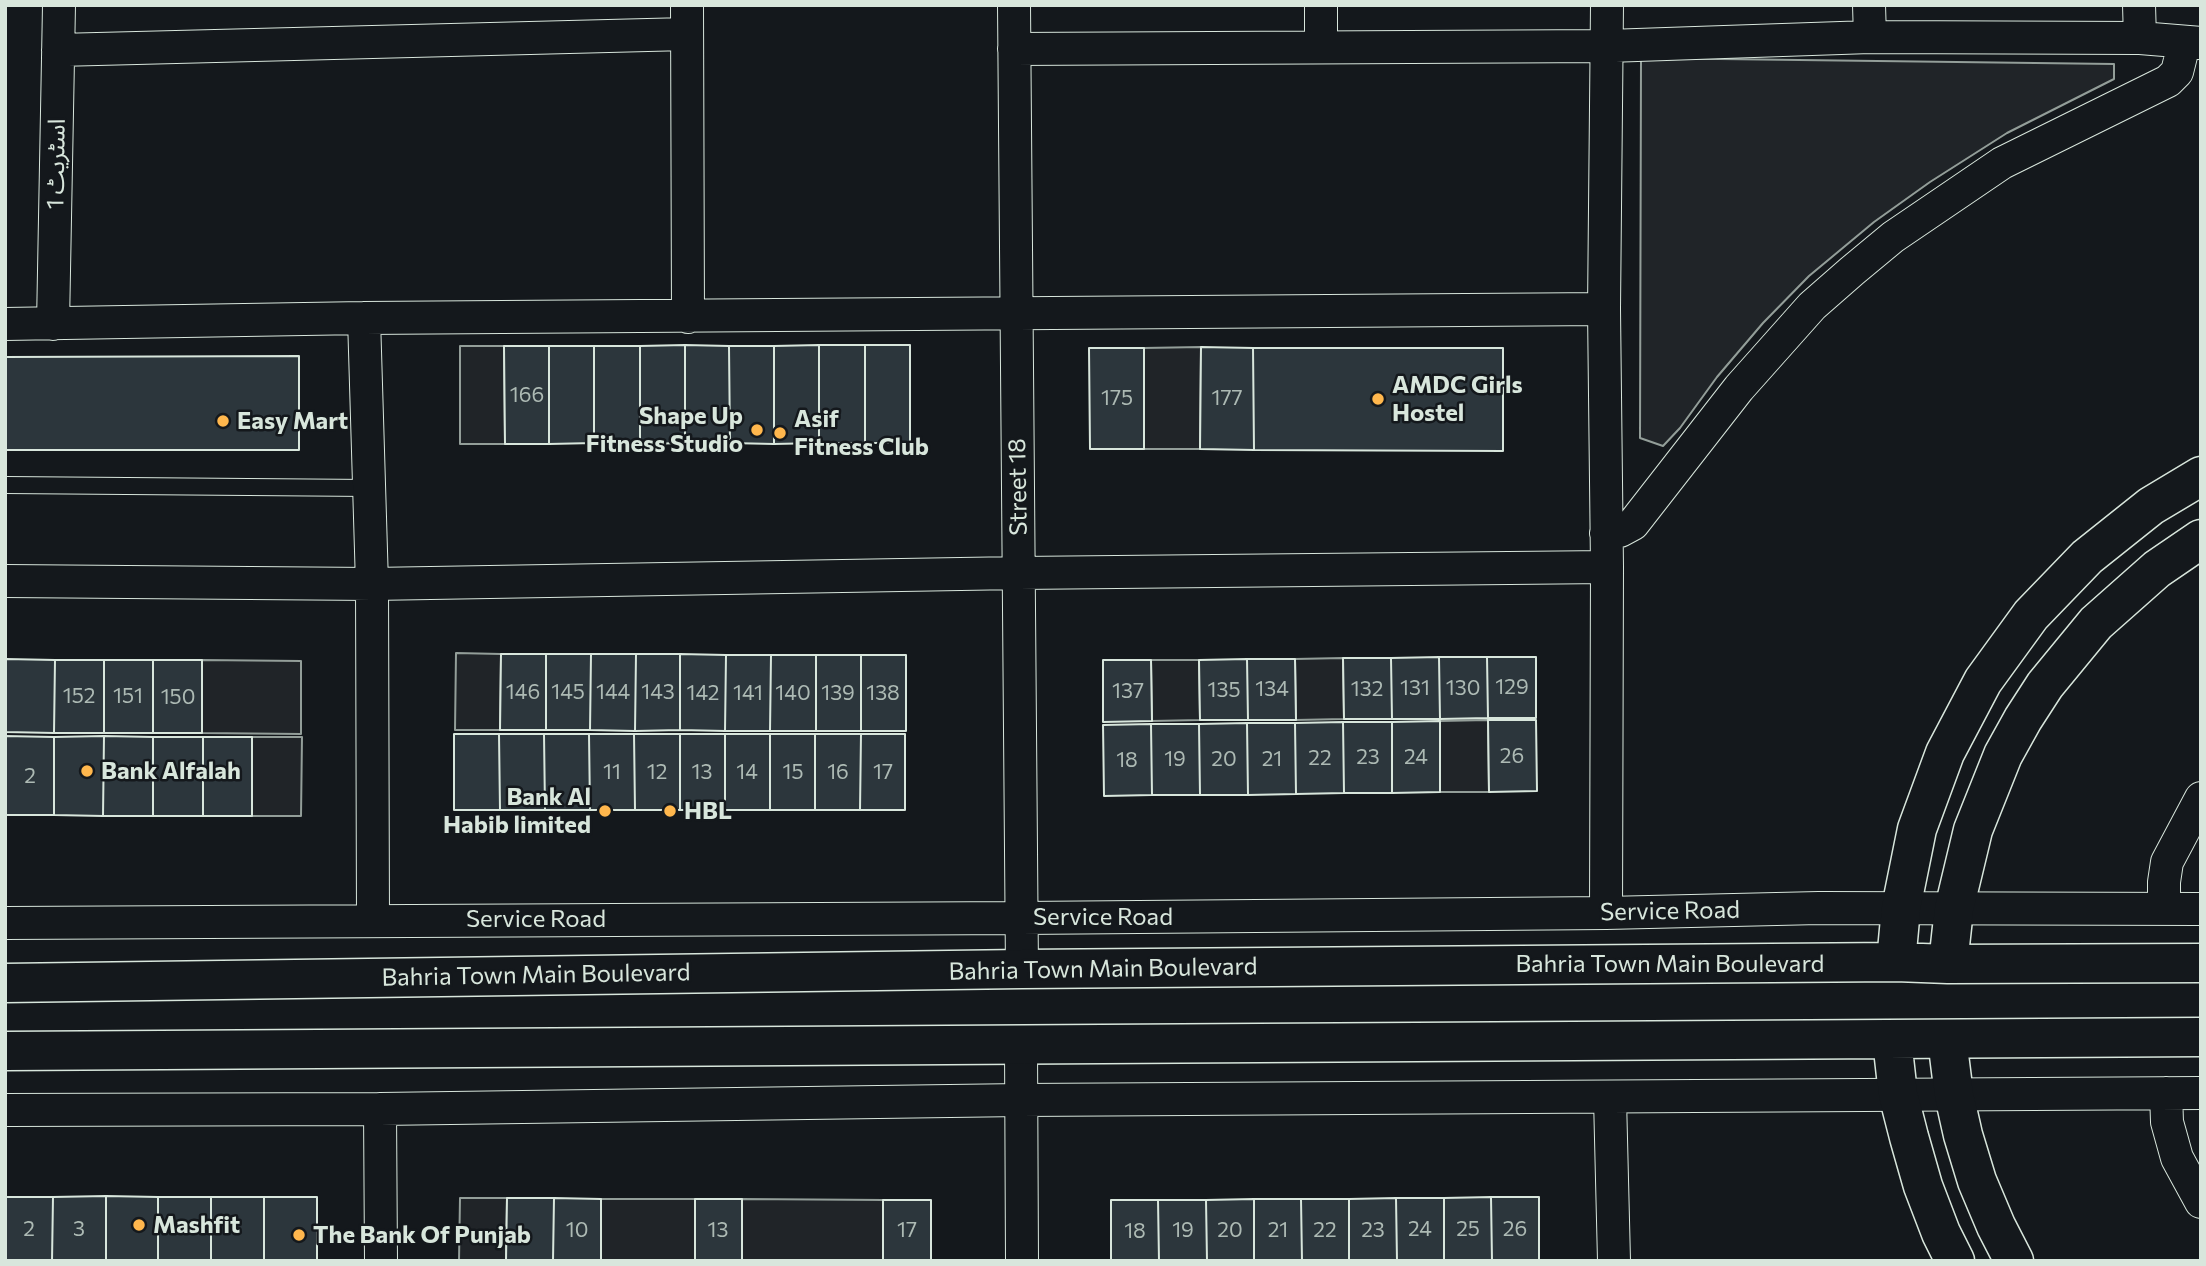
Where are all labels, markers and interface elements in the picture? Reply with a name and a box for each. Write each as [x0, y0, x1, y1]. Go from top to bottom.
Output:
street label: اسٹریٹ 1 [41, 118, 71, 210]
place label: AMDC Girls Hostel [1392, 371, 1523, 427]
house number: 166 [510, 382, 544, 408]
house number: 175 [1101, 385, 1133, 411]
house number: 177 [1211, 385, 1243, 411]
marker: AMDC Girls Hostel [1370, 391, 1386, 407]
place label: Shape Up Fitness Studio [586, 402, 743, 458]
place label: Asif Fitness Club [794, 405, 929, 461]
place label: Easy Mart [237, 407, 348, 435]
marker: Easy Mart [215, 413, 231, 429]
marker: Shape Up Fitness Studio [749, 422, 765, 438]
marker: Asif Fitness Club [772, 425, 788, 441]
street label: Street 18 [1003, 438, 1033, 536]
house number: 129 [1495, 674, 1529, 700]
house number: 131 [1400, 675, 1430, 701]
house number: 130 [1446, 675, 1480, 701]
house number: 134 [1255, 676, 1289, 702]
house number: 132 [1351, 676, 1383, 702]
house number: 135 [1207, 677, 1241, 703]
house number: 137 [1112, 678, 1144, 704]
house number: 146 [506, 679, 540, 705]
house number: 145 [551, 679, 585, 705]
house number: 144 [596, 679, 630, 705]
house number: 143 [641, 679, 675, 705]
house number: 142 [687, 680, 719, 706]
house number: 141 [733, 680, 763, 706]
house number: 140 [775, 680, 811, 706]
house number: 139 [821, 680, 855, 706]
house number: 138 [866, 680, 900, 706]
house number: 152 [63, 683, 95, 709]
house number: 151 [113, 683, 143, 709]
house number: 150 [161, 684, 195, 710]
house number: 26 [1500, 743, 1524, 769]
house number: 23 [1356, 744, 1380, 770]
house number: 24 [1404, 744, 1428, 770]
house number: 22 [1308, 745, 1332, 771]
house number: 19 [1164, 746, 1186, 772]
house number: 20 [1211, 746, 1237, 772]
house number: 21 [1262, 746, 1282, 772]
house number: 18 [1116, 747, 1138, 773]
place label: Bank Alfalah [101, 757, 241, 785]
house number: 11 [603, 759, 621, 785]
house number: 12 [647, 759, 667, 785]
house number: 13 [692, 759, 712, 785]
house number: 14 [736, 759, 758, 785]
house number: 15 [782, 759, 804, 785]
house number: 16 [827, 759, 849, 785]
house number: 17 [873, 759, 893, 785]
house number: 2 [24, 763, 36, 789]
marker: Bank Alfalah [79, 763, 95, 779]
place label: Bank Al Habib limited [443, 783, 591, 839]
place label: HBL [684, 797, 732, 825]
marker: Bank Al Habib limited [597, 803, 613, 819]
marker: HBL [662, 803, 678, 819]
street label: Service Road [1600, 895, 1740, 927]
street label: Service Road [1033, 903, 1173, 931]
street label: Service Road [466, 905, 606, 933]
street label: Bahria Town Main Boulevard [1516, 950, 1824, 978]
street label: Bahria Town Main Boulevard [948, 952, 1258, 986]
street label: Bahria Town Main Boulevard [381, 958, 691, 992]
place label: Mashfit [153, 1211, 240, 1239]
house number: 2 [23, 1216, 35, 1242]
house number: 3 [73, 1216, 85, 1242]
house number: 24 [1408, 1216, 1432, 1242]
house number: 25 [1456, 1216, 1480, 1242]
house number: 26 [1503, 1216, 1527, 1242]
marker: Mashfit [131, 1217, 147, 1233]
house number: 10 [566, 1217, 588, 1243]
house number: 13 [708, 1217, 728, 1243]
house number: 17 [897, 1217, 917, 1243]
house number: 19 [1172, 1217, 1194, 1243]
house number: 20 [1217, 1217, 1243, 1243]
house number: 21 [1268, 1217, 1288, 1243]
house number: 22 [1313, 1217, 1337, 1243]
house number: 23 [1361, 1217, 1385, 1243]
house number: 18 [1124, 1218, 1146, 1244]
place label: The Bank Of Punjab [313, 1221, 531, 1249]
marker: The Bank Of Punjab [291, 1227, 307, 1243]

